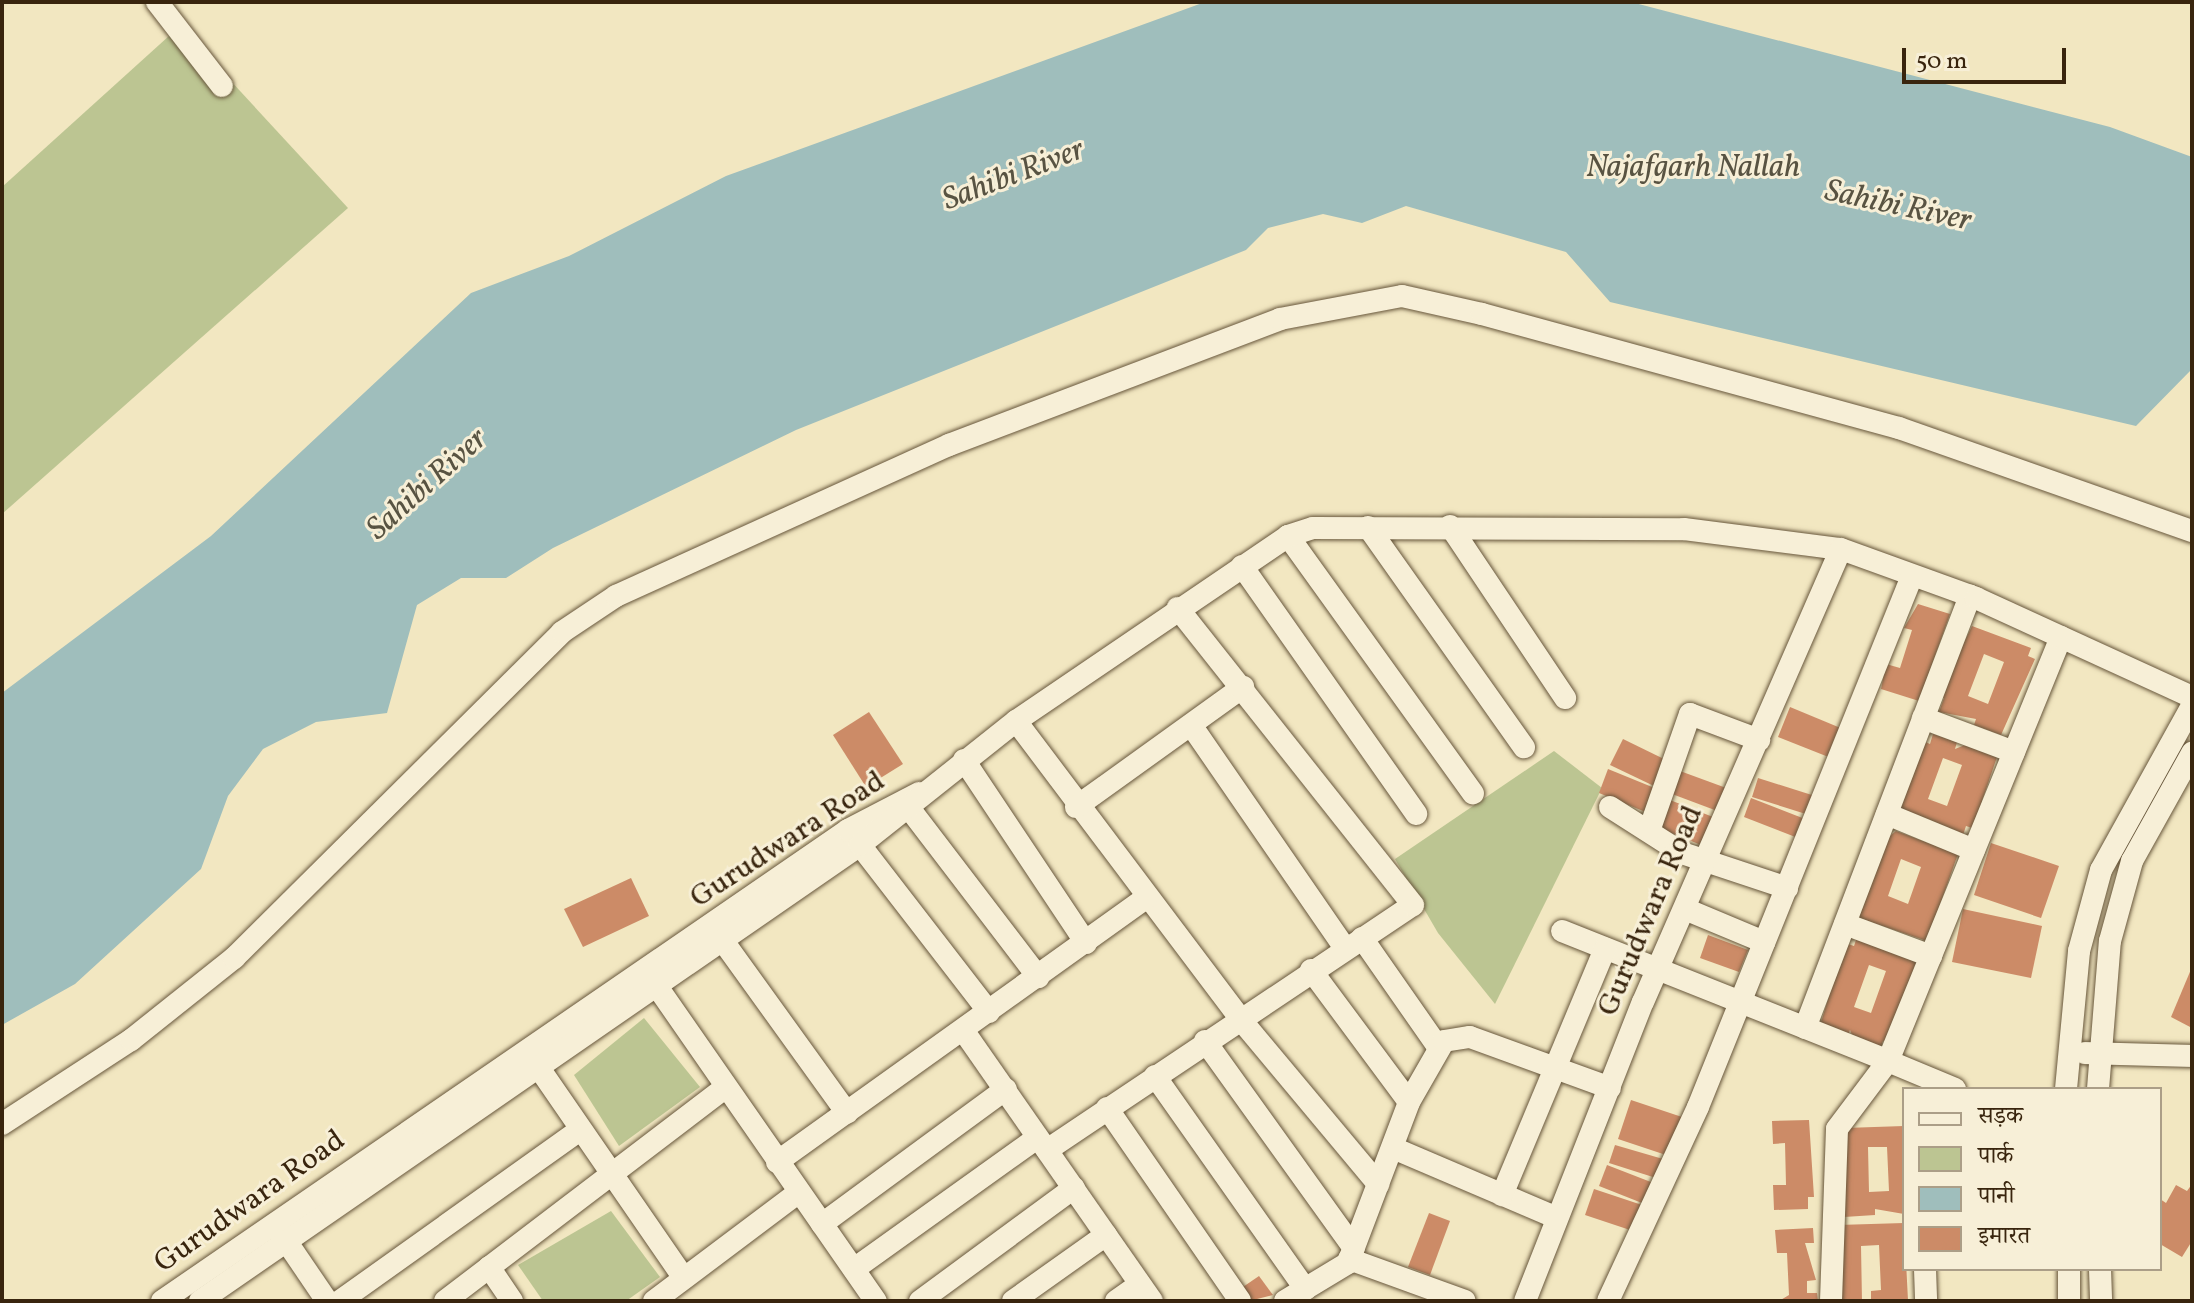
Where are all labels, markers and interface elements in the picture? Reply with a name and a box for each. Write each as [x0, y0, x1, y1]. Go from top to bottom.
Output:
scale bar [1906, 32, 2070, 82]
text: 50 m [1916, 45, 1968, 79]
water label: Sahibi River [938, 131, 1090, 221]
water label: Najafgarh Nallah [1586, 149, 1800, 187]
water label: Sahibi River [1821, 173, 1975, 241]
water label: Sahibi River [360, 421, 496, 549]
street label: Gurudwara Road [684, 764, 892, 916]
street label: Gurudwara Road [1591, 801, 1711, 1021]
legend [1902, 1087, 2162, 1271]
text: सड़क [1978, 1100, 2023, 1134]
street label: Gurudwara Road [148, 1123, 352, 1281]
text: पार्क [1978, 1140, 2013, 1174]
text: पानी [1978, 1180, 2015, 1214]
text: इमारत [1978, 1220, 2030, 1254]

